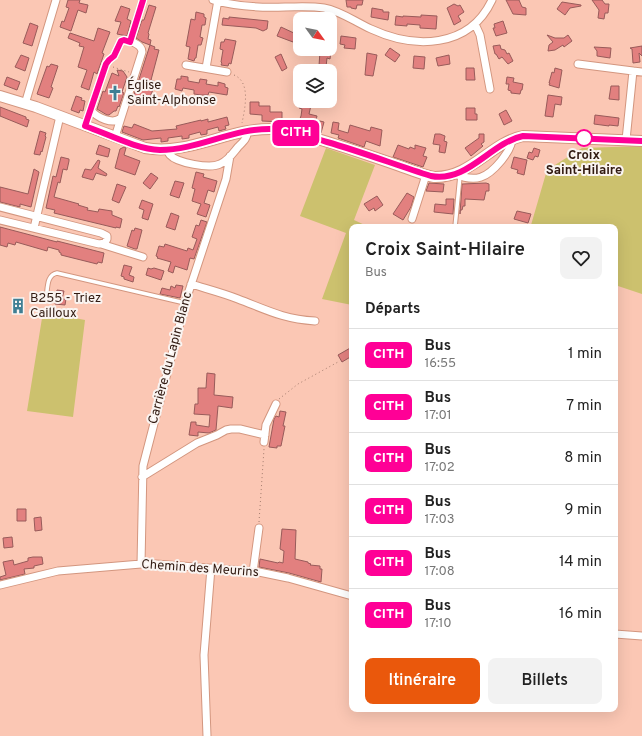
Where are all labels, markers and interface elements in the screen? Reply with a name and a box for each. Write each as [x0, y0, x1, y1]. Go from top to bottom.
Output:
north arrow [293, 12, 337, 56]
map controls [293, 12, 337, 108]
button: layers [293, 64, 337, 108]
place label: Église Saint-Alphonse [127, 76, 216, 109]
church icon: Église Saint-Alphonse [106, 84, 124, 102]
line badge: CITH [268, 120, 324, 146]
text: CITH [280, 124, 312, 141]
marker: Croix Saint-Hilaire [575, 129, 593, 147]
place label: Croix Saint-Hilaire [546, 148, 622, 179]
button: heart [560, 237, 602, 279]
text: Croix Saint-Hilaire [365, 238, 525, 262]
text: Bus [365, 265, 387, 281]
street label: Carrière du Lapin Blanc [146, 290, 196, 426]
place label: B255 - Triez Cailloux [30, 291, 101, 322]
building icon: B255 - Triez Cailloux [9, 297, 27, 315]
text: Départs [365, 300, 420, 319]
text: Bus [424, 337, 451, 356]
text: 1 min [568, 345, 602, 364]
text: CITH [373, 346, 404, 363]
text: 16:55 [424, 356, 456, 372]
text: Bus [424, 389, 451, 408]
text: 7 min [566, 397, 602, 416]
text: CITH [373, 398, 404, 415]
text: 17:01 [424, 408, 452, 424]
text: Bus [424, 441, 451, 460]
text: 8 min [564, 449, 602, 468]
text: CITH [373, 450, 404, 467]
text: 17:02 [424, 460, 455, 476]
text: Bus [424, 493, 451, 512]
text: 9 min [565, 501, 602, 520]
text: CITH [373, 502, 404, 519]
text: 17:03 [424, 512, 455, 528]
text: Bus [424, 545, 451, 564]
text: 14 min [559, 553, 602, 572]
text: CITH [373, 554, 404, 571]
street label: Chemin des Meurins [141, 557, 259, 581]
text: 17:08 [424, 564, 455, 580]
text: Bus [424, 597, 451, 616]
text: 16 min [559, 605, 602, 624]
text: CITH [373, 606, 404, 623]
text: 17:10 [424, 616, 452, 632]
button: Itinéraire [365, 658, 480, 704]
button: Billets [488, 658, 602, 704]

